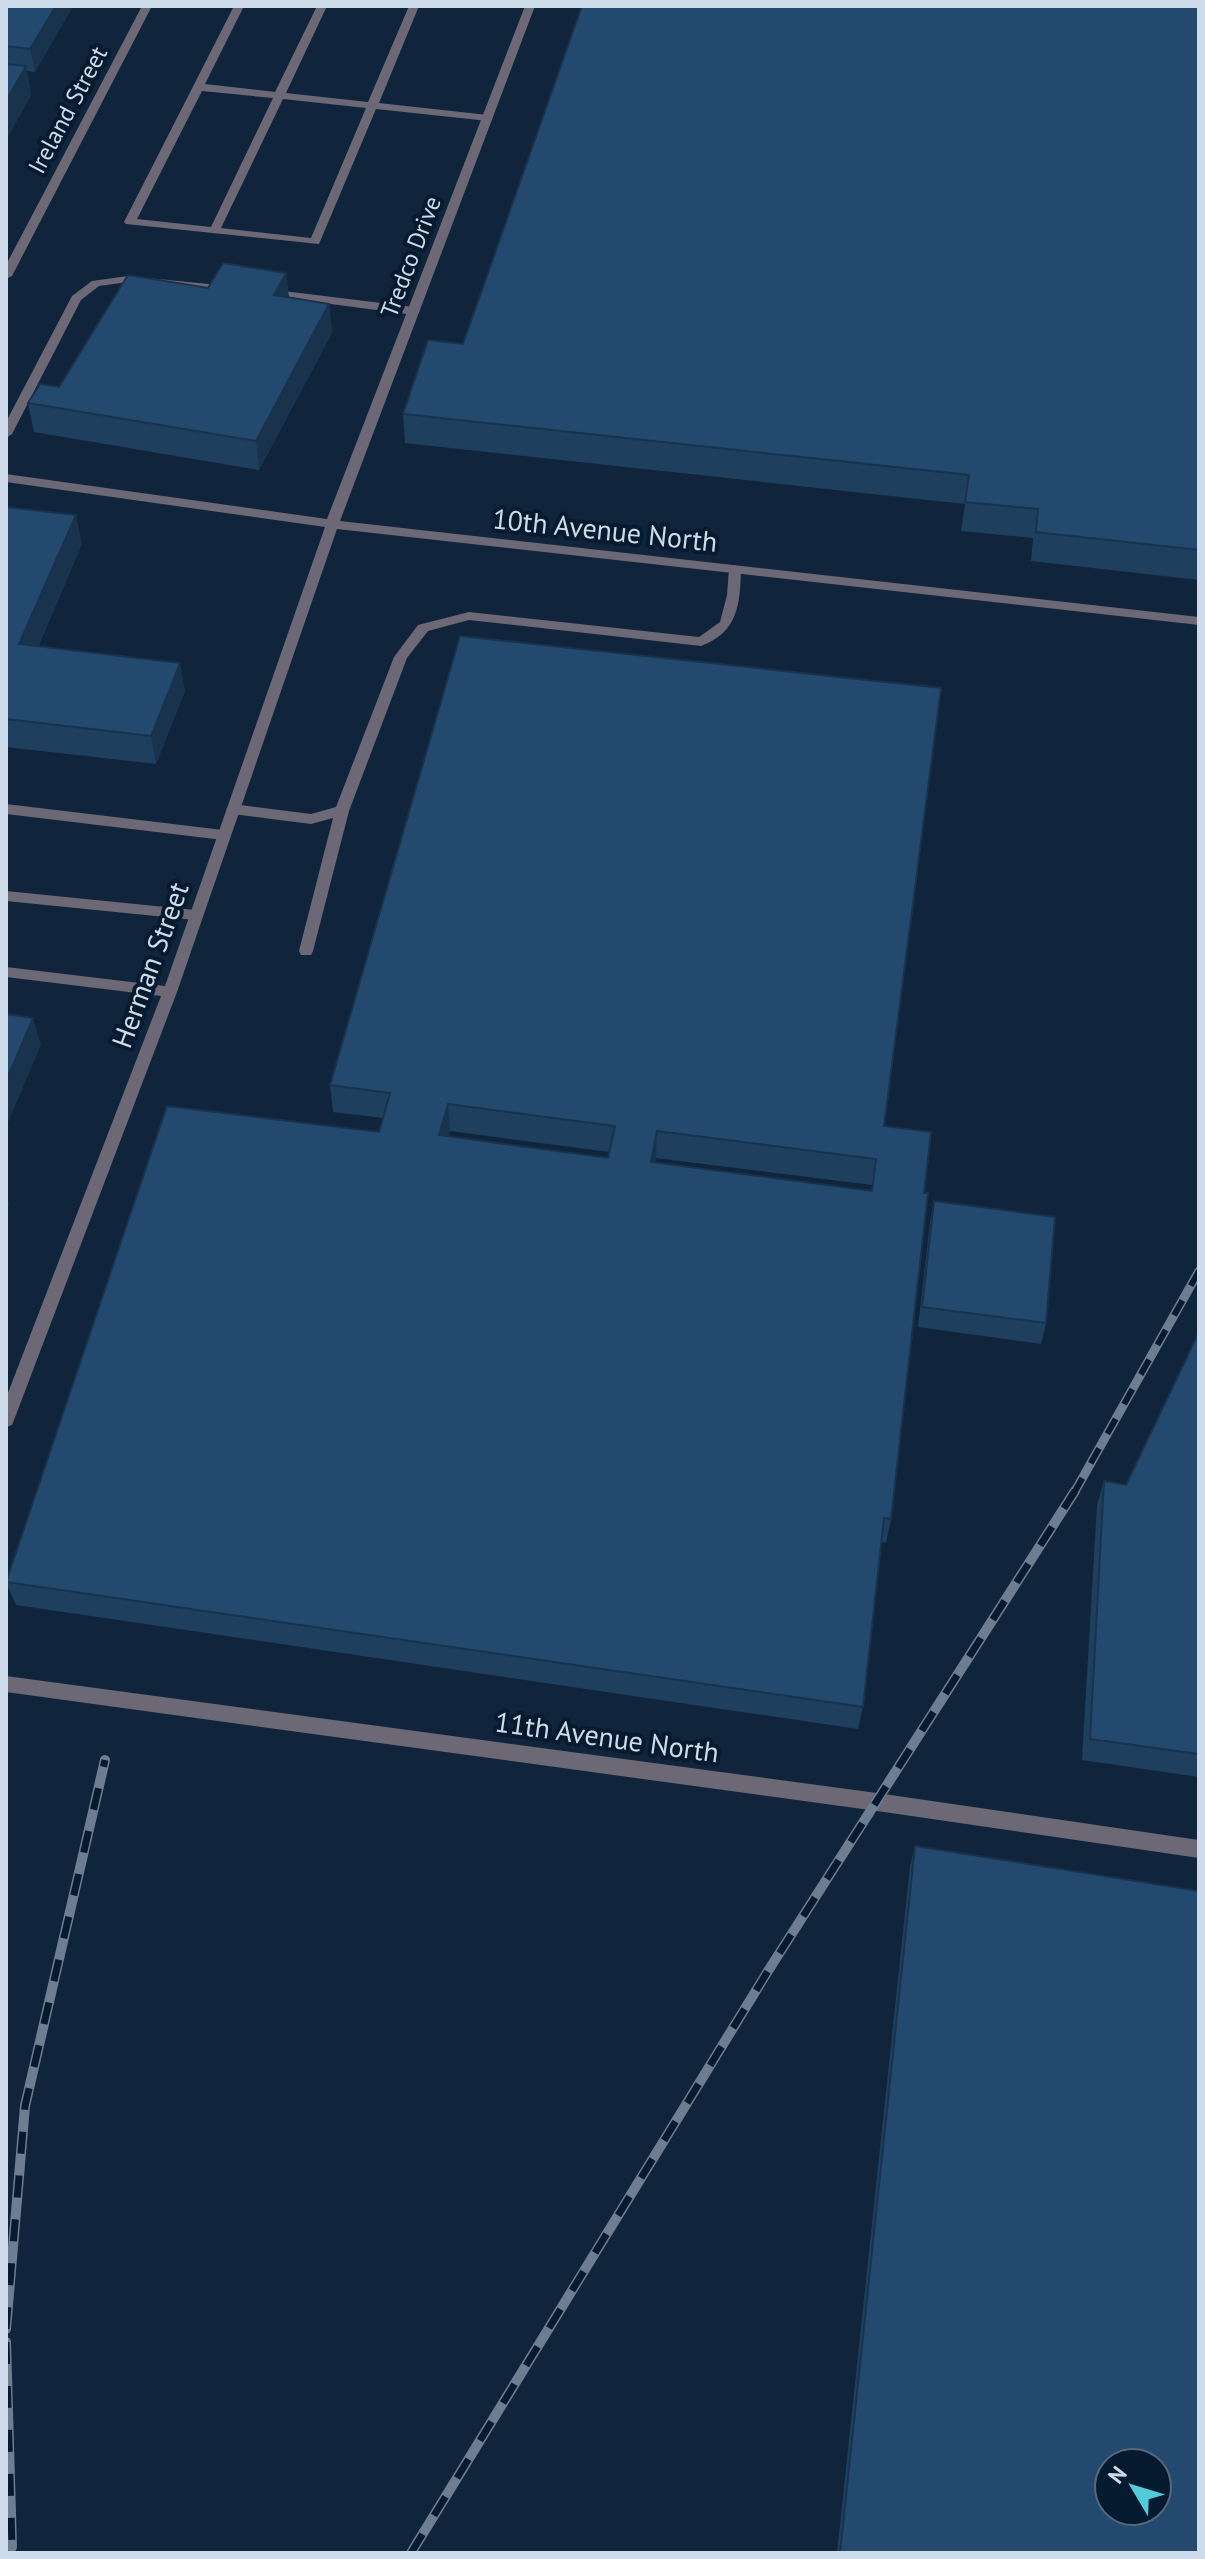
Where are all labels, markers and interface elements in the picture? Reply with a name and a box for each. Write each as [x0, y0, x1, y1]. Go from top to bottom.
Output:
street label: Ireland Street [21, 41, 114, 179]
street label: Tredco Drive [373, 192, 448, 322]
street label: 10th Avenue North [491, 499, 719, 560]
street label: Herman Street [102, 877, 197, 1053]
street label: 11th Avenue North [493, 1702, 721, 1771]
north arrow [1093, 2447, 1173, 2527]
text: N [1102, 2460, 1133, 2489]

